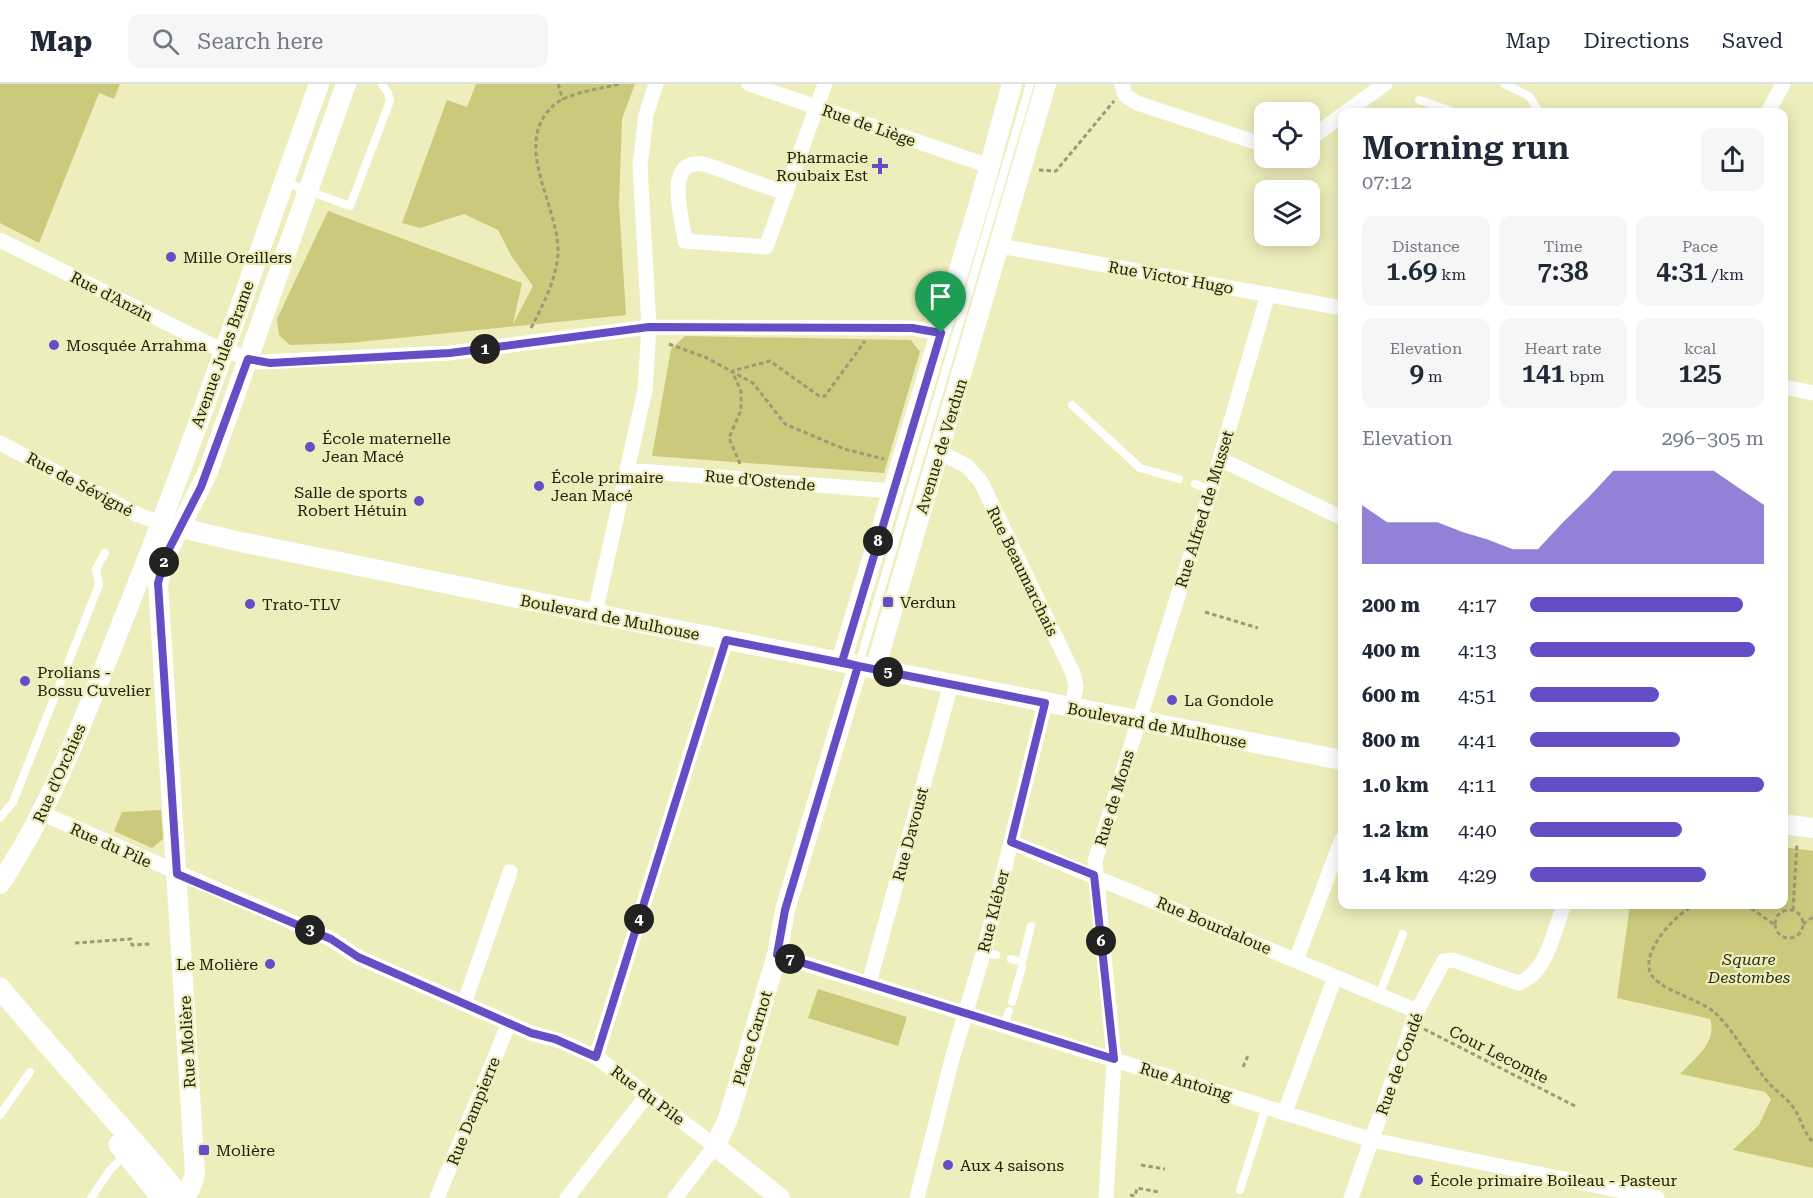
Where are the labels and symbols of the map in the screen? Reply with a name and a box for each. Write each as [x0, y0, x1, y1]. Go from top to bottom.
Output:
street label: Rue de Liège [819, 101, 918, 150]
place label: Pharmacie Roubaix Est [776, 148, 868, 185]
marker: Pharmacie Roubaix Est [873, 159, 887, 173]
place label: Mille Oreillers [183, 248, 292, 267]
marker: Mille Oreillers [164, 250, 178, 264]
street label: Rue Victor Hugo [1107, 257, 1235, 298]
street label: Rue d'Anzin [67, 268, 156, 325]
pin [915, 271, 966, 333]
street label: Avenue Jules Brame [187, 278, 258, 430]
pin: 1 [470, 334, 500, 364]
place label: Mosquée Arrahma [66, 336, 207, 355]
marker: Mosquée Arrahma [47, 338, 61, 352]
street label: Avenue de Verdun [912, 376, 971, 516]
street label: Rue Alfred de Musset [1171, 428, 1238, 590]
place label: École maternelle Jean Macé [322, 429, 451, 466]
marker: École maternelle Jean Macé [303, 440, 317, 454]
street label: Rue de Sévigné [23, 448, 137, 521]
street label: Rue d'Ostende [704, 466, 816, 495]
place label: École primaire Jean Macé [551, 468, 664, 505]
marker: École primaire Jean Macé [532, 479, 546, 493]
place label: Salle de sports Robert Hétuin [294, 483, 407, 520]
marker: Salle de sports Robert Hétuin [412, 494, 426, 508]
street label: Rue Beaumarchais [983, 503, 1062, 640]
pin: 8 [863, 526, 893, 556]
pin: 2 [149, 547, 179, 577]
street label: Boulevard de Mulhouse [519, 591, 701, 644]
place label: Verdun [900, 593, 956, 612]
place label: Trato-TLV [262, 595, 341, 614]
marker: Verdun [881, 595, 895, 609]
marker: Trato-TLV [243, 597, 257, 611]
pin: 5 [873, 657, 903, 687]
place label: Prolians - Bossu Cuvelier [37, 663, 152, 700]
marker: Prolians - Bossu Cuvelier [18, 674, 32, 688]
place label: La Gondole [1184, 691, 1274, 710]
marker: La Gondole [1165, 693, 1179, 707]
street label: Boulevard de Mulhouse [1066, 699, 1248, 752]
street label: Rue d'Orchies [29, 720, 90, 826]
street label: Rue de Mons [1091, 747, 1138, 849]
street label: Rue Davoust [889, 785, 932, 883]
street label: Rue du Pile [67, 819, 155, 872]
street label: Rue Kléber [974, 867, 1013, 954]
street label: Rue Bourdaloue [1153, 893, 1274, 958]
pin: 4 [624, 904, 654, 934]
pin: 3 [295, 915, 325, 945]
pin: 6 [1086, 926, 1116, 956]
pin: 7 [775, 944, 805, 974]
park label: Square Destombes [1707, 950, 1790, 987]
place label: Le Molière [176, 955, 258, 974]
marker: Le Molière [263, 957, 277, 971]
street label: Place Carnot [729, 988, 776, 1088]
street label: Rue Molière [176, 995, 199, 1089]
street label: Rue de Condé [1372, 1010, 1427, 1118]
street label: Cour Lecomte [1446, 1021, 1552, 1088]
street label: Rue Dampierre [443, 1054, 504, 1168]
street label: Rue Antoing [1138, 1058, 1235, 1105]
street label: Rue du Pile [607, 1062, 688, 1129]
place label: Molière [216, 1141, 275, 1160]
marker: Molière [197, 1143, 211, 1157]
place label: Aux 4 saisons [960, 1156, 1064, 1175]
marker: Aux 4 saisons [941, 1158, 955, 1172]
place label: École primaire Boileau - Pasteur [1430, 1171, 1677, 1190]
marker: École primaire Boileau - Pasteur [1411, 1173, 1425, 1187]

